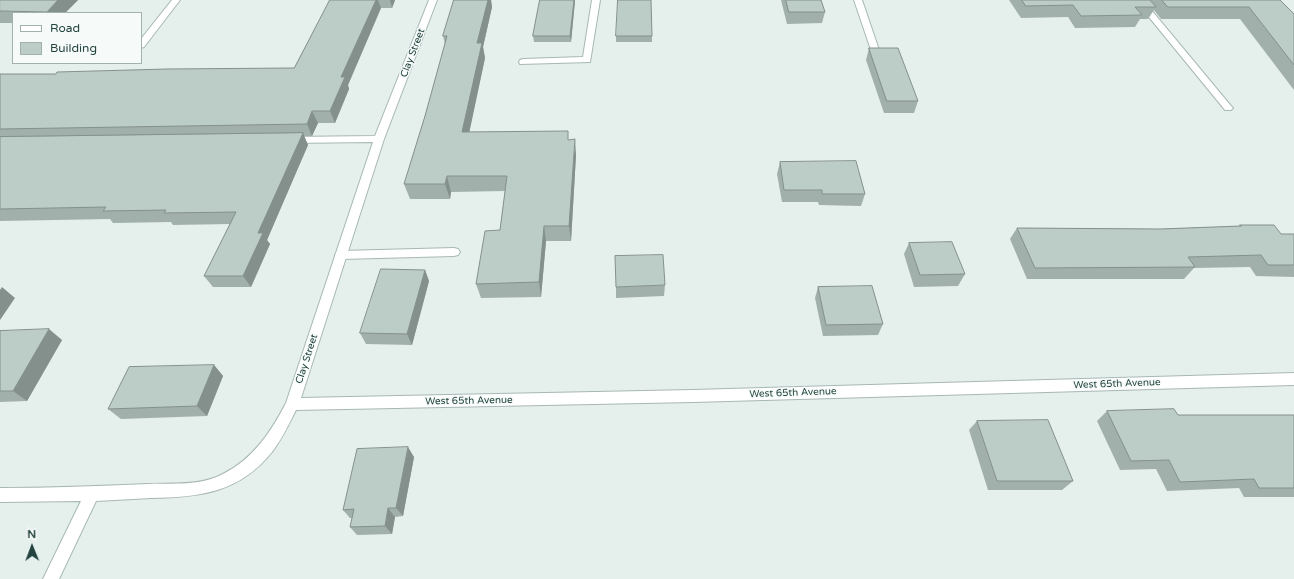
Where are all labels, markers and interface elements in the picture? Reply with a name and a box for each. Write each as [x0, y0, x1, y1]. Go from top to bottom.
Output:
legend [12, 12, 142, 64]
text: Road [50, 21, 80, 35]
street label: Clay Street [398, 27, 428, 79]
text: Building [50, 41, 97, 55]
street label: Clay Street [293, 333, 321, 385]
street label: West 65th Avenue [1073, 376, 1161, 392]
street label: West 65th Avenue [749, 385, 837, 401]
street label: West 65th Avenue [425, 394, 513, 408]
north arrow [12, 527, 52, 567]
text: N [27, 528, 36, 541]

